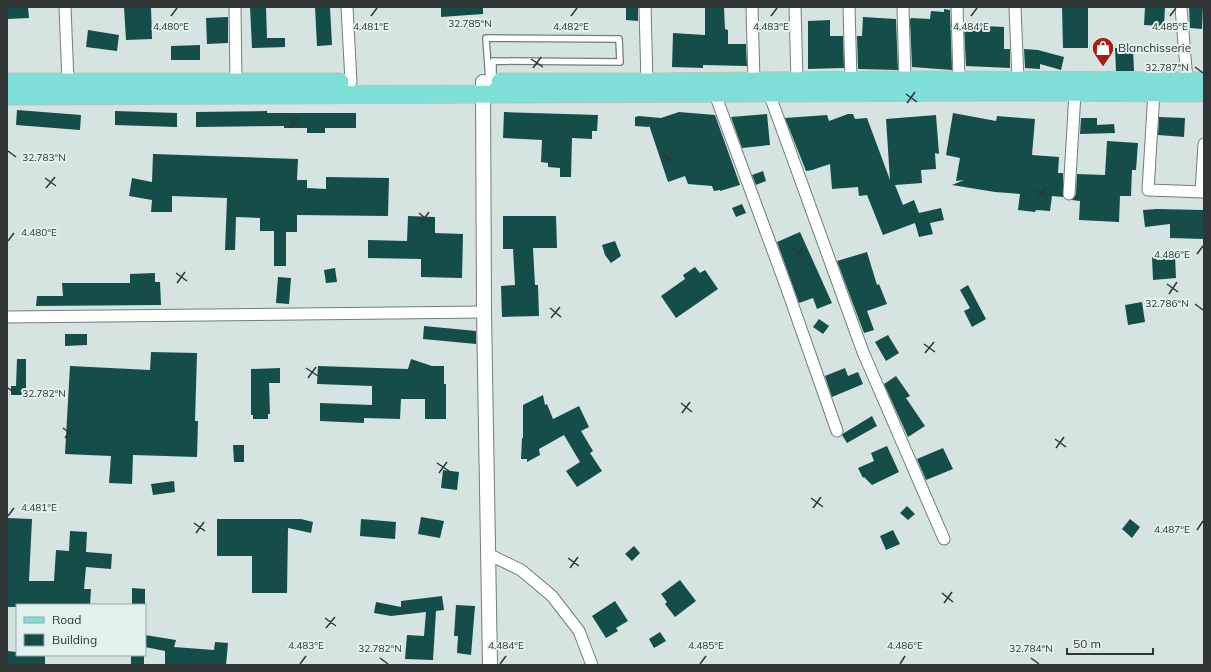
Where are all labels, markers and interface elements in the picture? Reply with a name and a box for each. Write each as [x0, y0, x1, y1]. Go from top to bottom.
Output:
text: 32.785°N [448, 17, 492, 30]
text: 4.480°E [153, 20, 189, 33]
text: 4.481°E [353, 20, 389, 33]
text: 4.482°E [553, 20, 589, 33]
text: 4.483°E [753, 20, 789, 33]
text: 4.484°E [953, 20, 989, 33]
text: 4.485°E [1152, 20, 1188, 33]
shop icon: Blanchisserie [1090, 35, 1116, 68]
place label: Blanchisserie [1118, 40, 1191, 55]
text: 32.787°N [1145, 61, 1189, 74]
text: 32.783°N [22, 151, 66, 164]
text: 4.480°E [21, 226, 57, 239]
text: 4.486°E [1154, 248, 1190, 261]
text: 32.786°N [1145, 297, 1189, 310]
text: 32.782°N [22, 387, 66, 400]
text: 4.481°E [21, 501, 57, 514]
text: 4.487°E [1154, 523, 1190, 536]
legend [16, 604, 146, 656]
text: Road [52, 612, 81, 627]
scale bar [1067, 630, 1153, 656]
text: Building [52, 632, 97, 647]
text: 50 m [1073, 636, 1101, 651]
text: 4.483°E [288, 639, 324, 652]
text: 4.484°E [488, 639, 524, 652]
text: 4.485°E [688, 639, 724, 652]
text: 4.486°E [887, 639, 923, 652]
text: 32.782°N [358, 642, 402, 655]
text: 32.784°N [1009, 642, 1053, 655]

